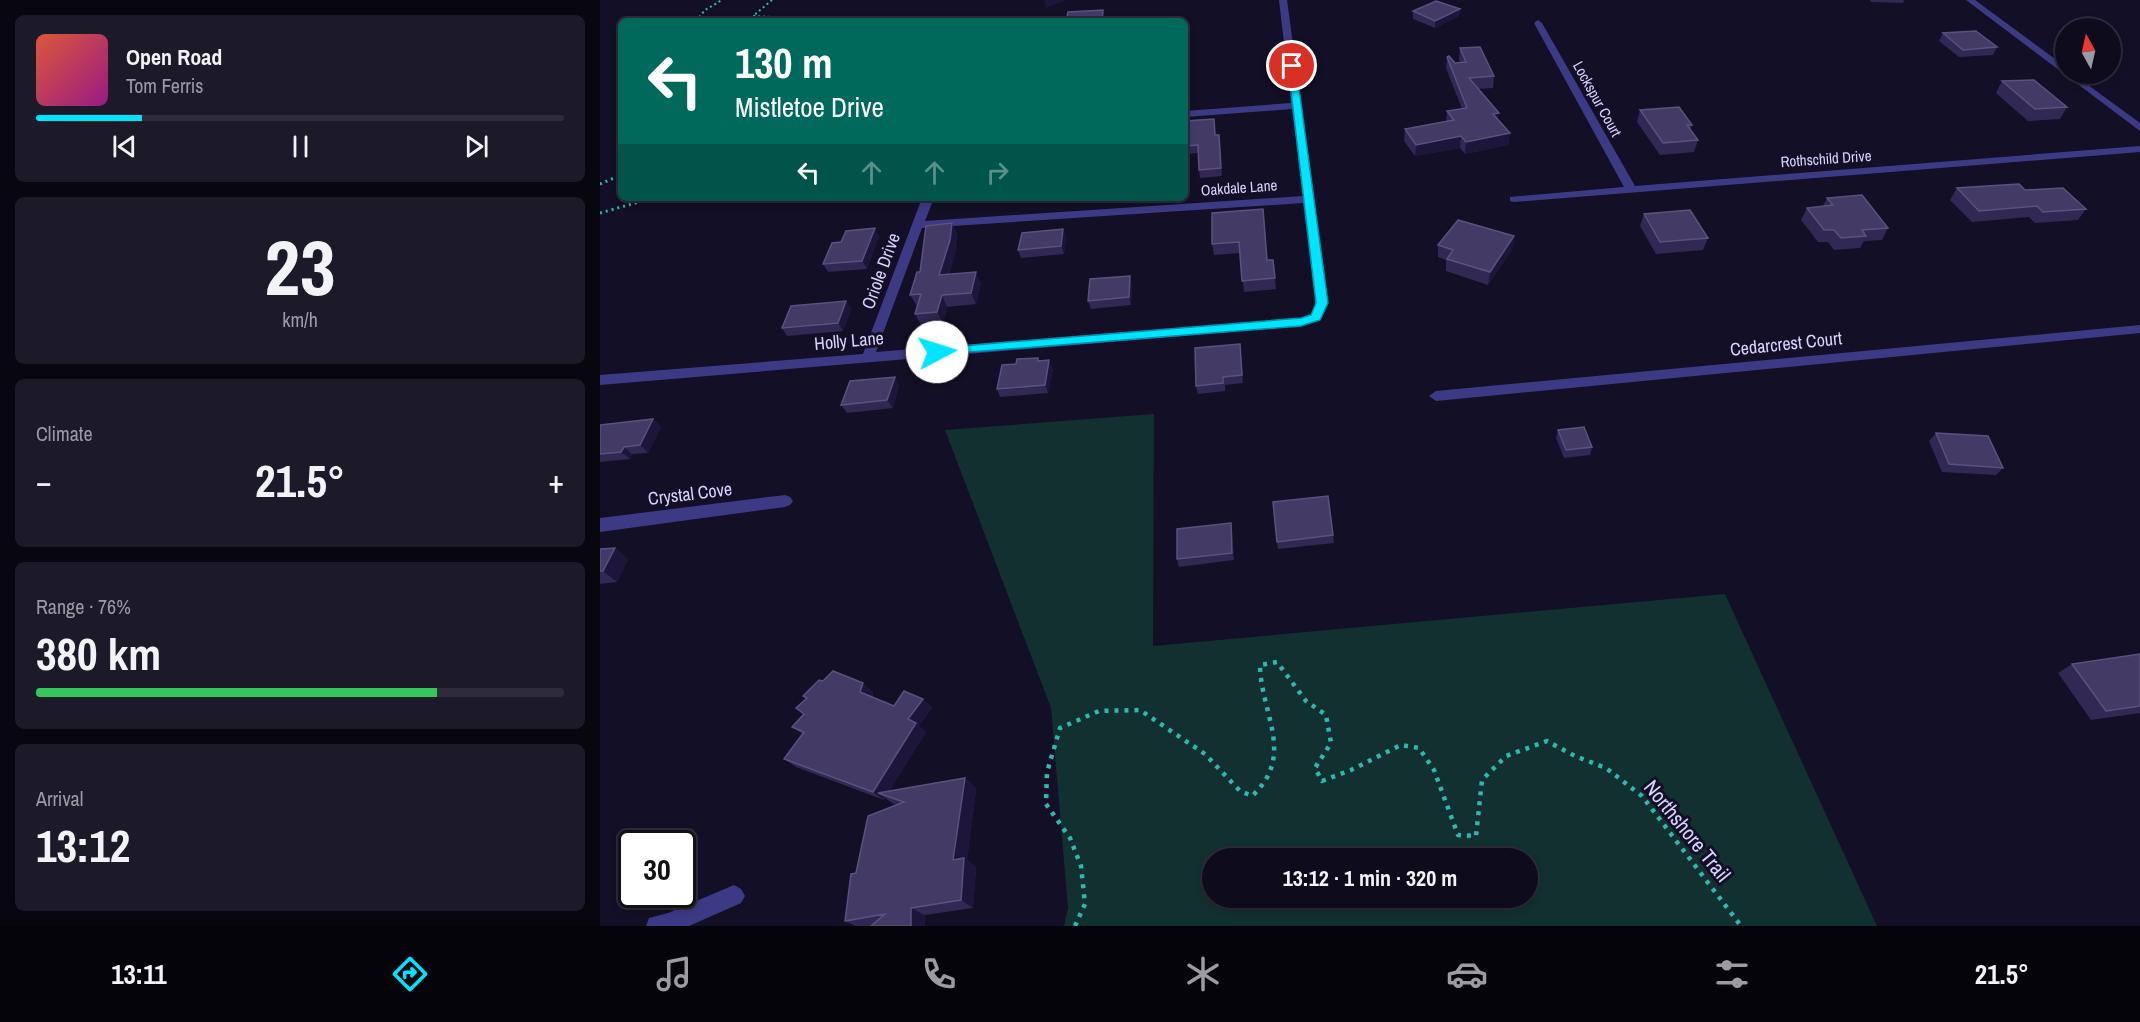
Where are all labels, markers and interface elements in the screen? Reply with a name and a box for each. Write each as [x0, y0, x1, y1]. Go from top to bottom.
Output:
north arrow [2055, 18, 2121, 84]
map controls [2055, 18, 2121, 84]
text: 130 m [735, 35, 833, 91]
pin [1266, 40, 1317, 91]
text: Open Road [126, 42, 222, 72]
icon: left [636, 42, 714, 120]
icon: arrive [1275, 49, 1308, 82]
street label: Lockspur Court [1568, 57, 1627, 141]
text: Tom Ferris [126, 72, 204, 99]
text: Mistletoe Drive [735, 89, 884, 125]
icon: previous [108, 130, 141, 163]
icon: pause [284, 130, 317, 163]
icon: next [460, 130, 493, 163]
street label: Rothschild Drive [1780, 145, 1872, 172]
icon: left [792, 156, 825, 189]
icon: ahead [855, 156, 888, 189]
icon: ahead [918, 156, 951, 189]
icon: right [981, 156, 1014, 189]
street label: Oakdale Lane [1200, 174, 1278, 201]
text: 23 [264, 214, 336, 319]
street label: Oriole Drive [855, 229, 906, 312]
text: km/h [282, 306, 318, 333]
position arrow [905, 320, 969, 384]
street label: Holly Lane [813, 325, 885, 356]
street label: Cedarcrest Court [1729, 325, 1843, 362]
text: Climate [36, 420, 93, 447]
text: 21.5° [255, 450, 345, 511]
text: − [36, 459, 52, 503]
text: + [548, 459, 564, 503]
street label: Crystal Cove [646, 476, 733, 511]
text: Range · 76% [36, 593, 131, 620]
text: 380 km [36, 623, 161, 684]
street label: Northshore Trail [1637, 774, 1738, 888]
text: Arrival [36, 785, 83, 812]
text: 13:12 [36, 815, 130, 876]
speed limit sign: 30 [618, 830, 696, 908]
text: 13:12 · 1 min · 320 m [1283, 863, 1457, 893]
icon: directions [389, 953, 431, 995]
icon: music [653, 953, 695, 995]
icon: phone [918, 953, 960, 995]
icon: climate [1182, 953, 1224, 995]
icon: car [1446, 953, 1488, 995]
icon: filters [1711, 953, 1753, 995]
text: 13:11 [111, 956, 167, 992]
text: 21.5° [1975, 956, 2029, 992]

